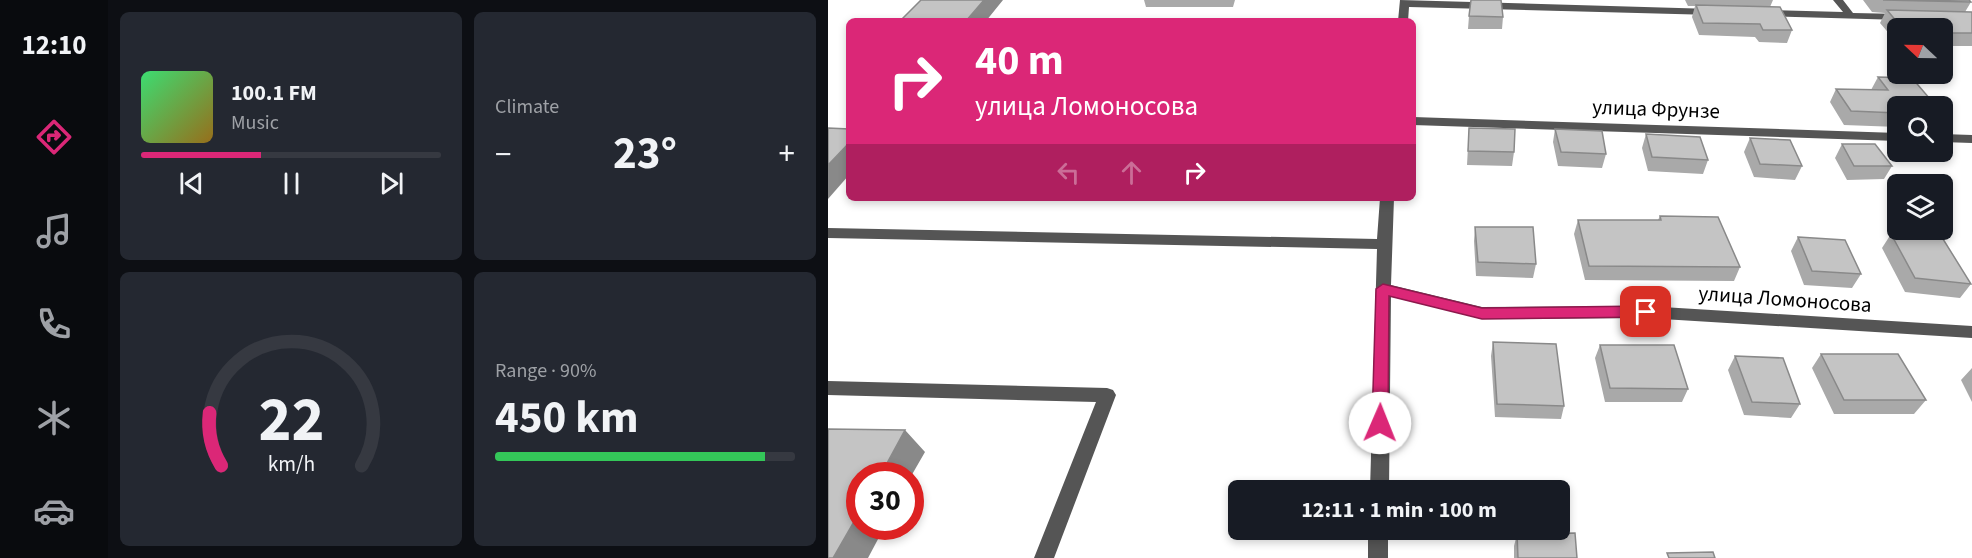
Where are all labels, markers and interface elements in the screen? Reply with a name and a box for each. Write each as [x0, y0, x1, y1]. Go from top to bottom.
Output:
north arrow [1887, 18, 1953, 84]
map controls [1887, 18, 1953, 240]
text: 12:10 [21, 26, 87, 65]
text: 40 m [975, 31, 1064, 91]
icon: right [876, 42, 954, 120]
text: 100.1 FM [231, 77, 317, 109]
text: улица Ломоносова [975, 87, 1198, 126]
street label: улица Фрунзе [1592, 92, 1720, 126]
text: Climate [495, 93, 559, 121]
button: search [1887, 96, 1953, 162]
text: Music [231, 109, 279, 137]
icon: directions [33, 116, 75, 158]
text: 23° [613, 122, 677, 186]
text: − [495, 131, 511, 178]
text: + [779, 131, 795, 178]
icon: left [1052, 156, 1085, 189]
icon: ahead [1115, 156, 1148, 189]
icon: right [1178, 156, 1211, 189]
icon: previous [175, 167, 208, 200]
icon: pause [275, 167, 308, 200]
icon: next [375, 167, 408, 200]
button: layers [1887, 174, 1953, 240]
icon: music [33, 210, 75, 252]
street label: улица Ломоносова [1697, 278, 1873, 320]
pin [1620, 286, 1671, 337]
icon: arrive [1629, 295, 1662, 328]
icon: phone [33, 303, 75, 345]
text: Range · 90% [495, 357, 596, 385]
text: 22 [258, 376, 324, 465]
text: 450 km [495, 386, 639, 450]
position arrow [1348, 391, 1412, 455]
icon: climate [33, 397, 75, 439]
text: km/h [267, 449, 315, 480]
speed limit sign: 30 [846, 462, 924, 540]
icon: car [33, 490, 75, 532]
text: 12:11 · 1 min · 100 m [1301, 494, 1497, 526]

